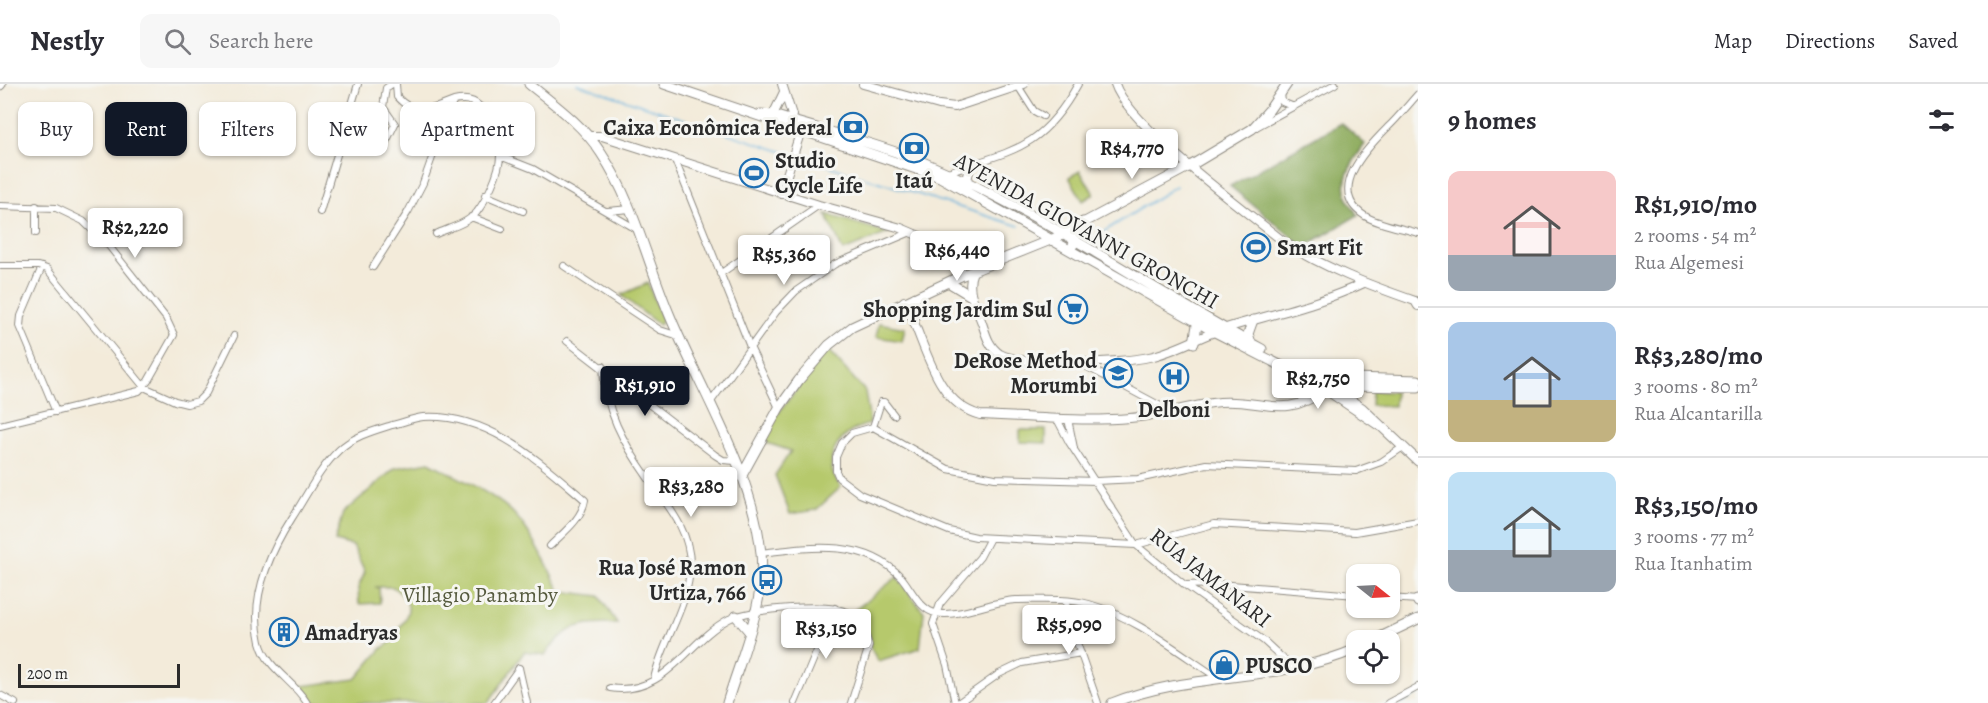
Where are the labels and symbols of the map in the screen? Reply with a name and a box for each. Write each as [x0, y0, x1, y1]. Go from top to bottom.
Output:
bank icon: Caixa Econômica Federal [837, 111, 869, 143]
place label: Caixa Econômica Federal [603, 113, 832, 143]
pin: R$4,770 [1077, 129, 1187, 180]
bank icon: Itaú [898, 132, 930, 164]
street label: AVENIDA GIOVANNI GRONCHI [948, 145, 1224, 316]
place label: Studio Cycle Life [775, 146, 863, 201]
sports icon: Studio Cycle Life [738, 157, 770, 189]
place label: Itaú [895, 166, 934, 196]
pin: R$2,220 [80, 208, 190, 259]
pin: R$6,440 [902, 231, 1012, 282]
sports icon: Smart Fit [1240, 231, 1272, 263]
place label: Smart Fit [1277, 233, 1364, 263]
pin: R$5,360 [729, 235, 839, 286]
supermarket icon: Shopping Jardim Sul [1057, 293, 1089, 325]
place label: Shopping Jardim Sul [863, 295, 1052, 325]
place label: DeRose Method Morumbi [954, 346, 1097, 401]
school or university icon: DeRose Method Morumbi [1102, 357, 1134, 389]
pin: R$2,750 [1263, 359, 1373, 410]
hospital icon: Delboni [1158, 361, 1190, 393]
pin: R$1,910 [590, 366, 700, 417]
place label: Delboni [1138, 395, 1210, 425]
pin: R$3,280 [636, 467, 746, 518]
street label: RUA JAMANARI [1144, 521, 1277, 635]
place label: Rua José Ramon Urtiza, 766 [598, 553, 746, 608]
bus stop icon: Rua José Ramon Urtiza, 766 [751, 564, 783, 596]
north arrow [1346, 564, 1400, 618]
park label: Villagio Panamby [401, 580, 558, 610]
pin: R$5,090 [1014, 605, 1124, 656]
pin: R$3,150 [771, 609, 881, 660]
building icon: Amadryas [268, 616, 300, 648]
place label: Amadryas [304, 618, 398, 648]
shop icon: PUSCO [1208, 649, 1240, 681]
place label: PUSCO [1245, 651, 1312, 681]
scale bar [18, 661, 180, 688]

